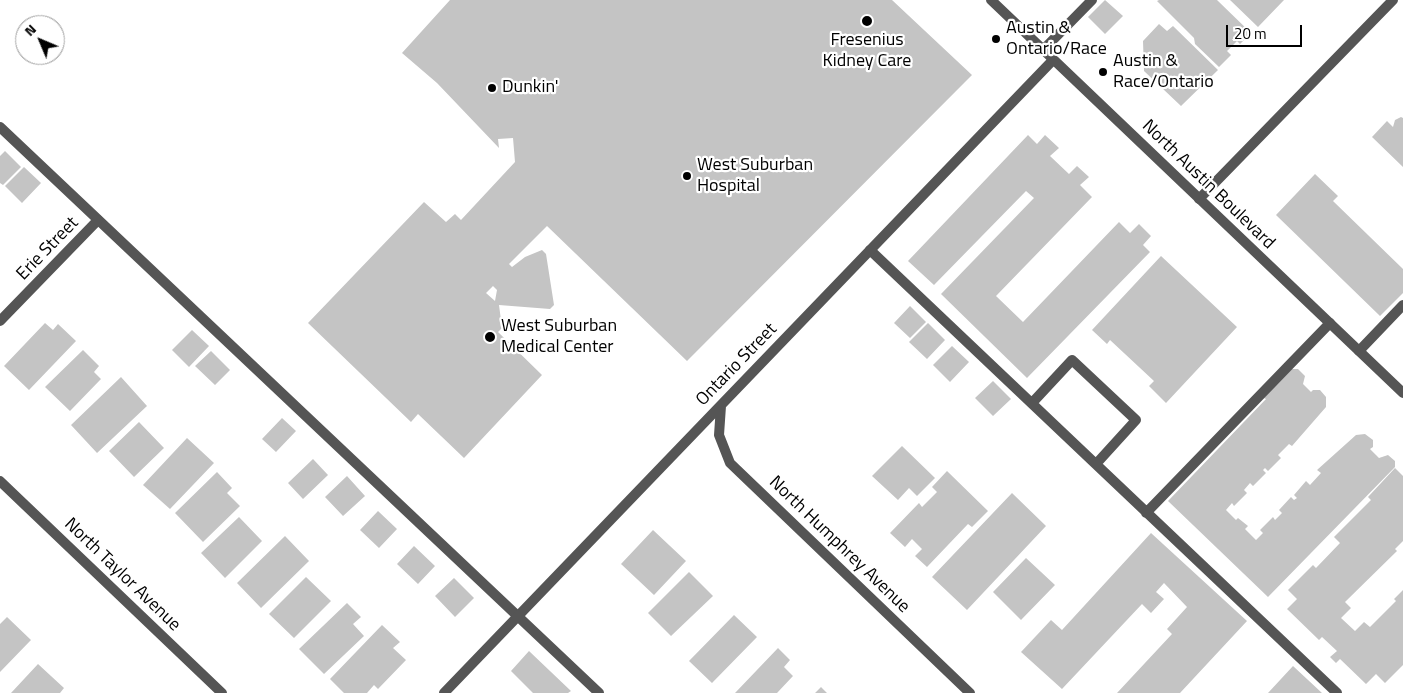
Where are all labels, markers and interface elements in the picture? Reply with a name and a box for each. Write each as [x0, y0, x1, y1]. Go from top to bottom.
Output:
marker: Fresenius Kidney Care [860, 14, 874, 28]
north arrow [15, 15, 65, 65]
scale bar [1228, 15, 1304, 47]
place label: Austin & Ontario/Race [1006, 18, 1107, 60]
text: N [19, 19, 41, 41]
text: 20 m [1234, 22, 1267, 45]
place label: Fresenius Kidney Care [823, 30, 911, 72]
marker: Austin & Ontario/Race [990, 33, 1002, 45]
place label: Austin & Race/Ontario [1113, 51, 1214, 94]
marker: Austin & Race/Ontario [1097, 66, 1109, 78]
place label: Dunkin' [502, 77, 559, 99]
marker: Dunkin' [486, 82, 498, 94]
street label: North Austin Boulevard [1137, 116, 1279, 254]
place label: West Suburban Hospital [697, 155, 813, 198]
marker: West Suburban Hospital [681, 170, 693, 182]
street label: Erie Street [13, 213, 83, 285]
place label: West Suburban Medical Center [501, 316, 617, 358]
street label: Ontario Street [692, 319, 782, 411]
marker: West Suburban Medical Center [483, 330, 497, 344]
street label: North Humphrey Avenue [764, 472, 914, 618]
street label: North Taylor Avenue [59, 514, 185, 636]

